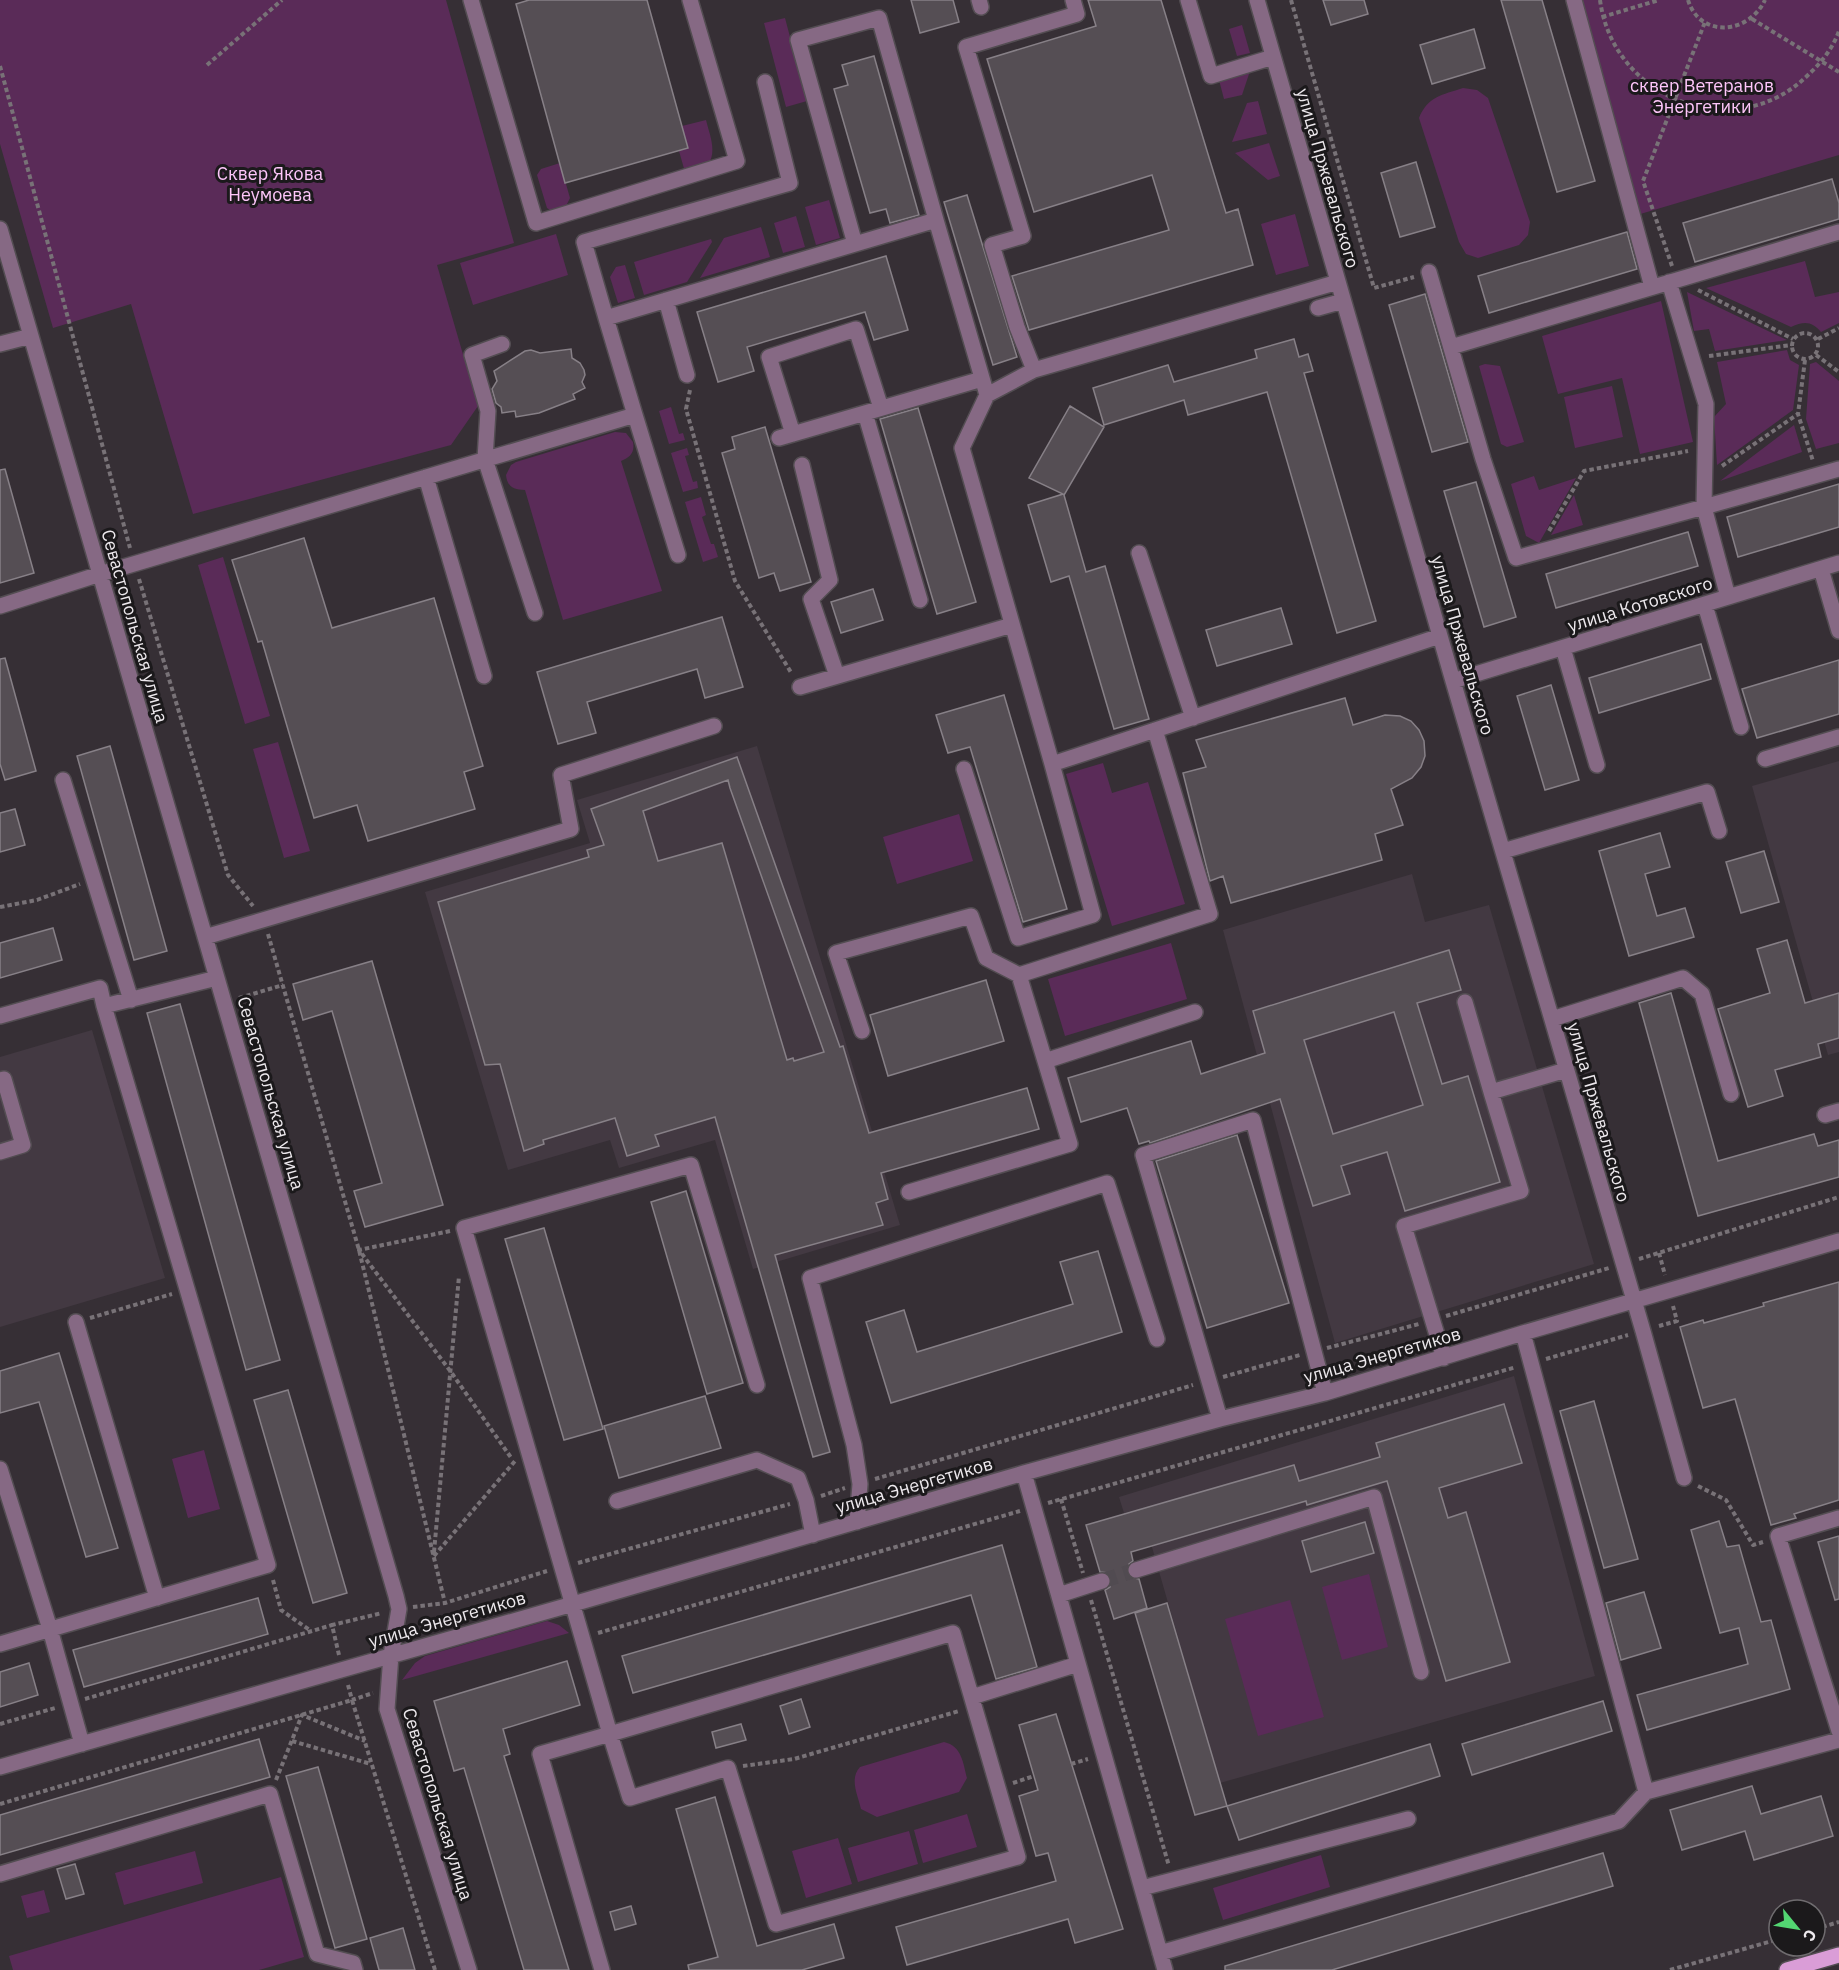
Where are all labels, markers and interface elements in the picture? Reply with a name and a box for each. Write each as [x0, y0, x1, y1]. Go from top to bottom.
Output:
park label: сквер Ветеранов Энергетики [1630, 74, 1774, 118]
street label: улица Пржевальского [1291, 86, 1365, 270]
park label: Сквер Якова Неумоева [217, 162, 324, 206]
street label: Севастопольская улица [96, 527, 174, 726]
street label: улица Пржевальского [1426, 553, 1500, 737]
street label: улица Котовского [1565, 571, 1715, 637]
street label: Севастопольская улица [232, 994, 310, 1193]
street label: улица Пржевальского [1562, 1020, 1636, 1204]
street label: улица Энергетиков [1301, 1322, 1463, 1388]
street label: улица Энергетиков [833, 1452, 995, 1518]
street label: улица Энергетиков [366, 1586, 528, 1652]
street label: Севастопольская улица [398, 1705, 478, 1903]
north arrow [1767, 1898, 1827, 1958]
text: С [1799, 1926, 1821, 1945]

